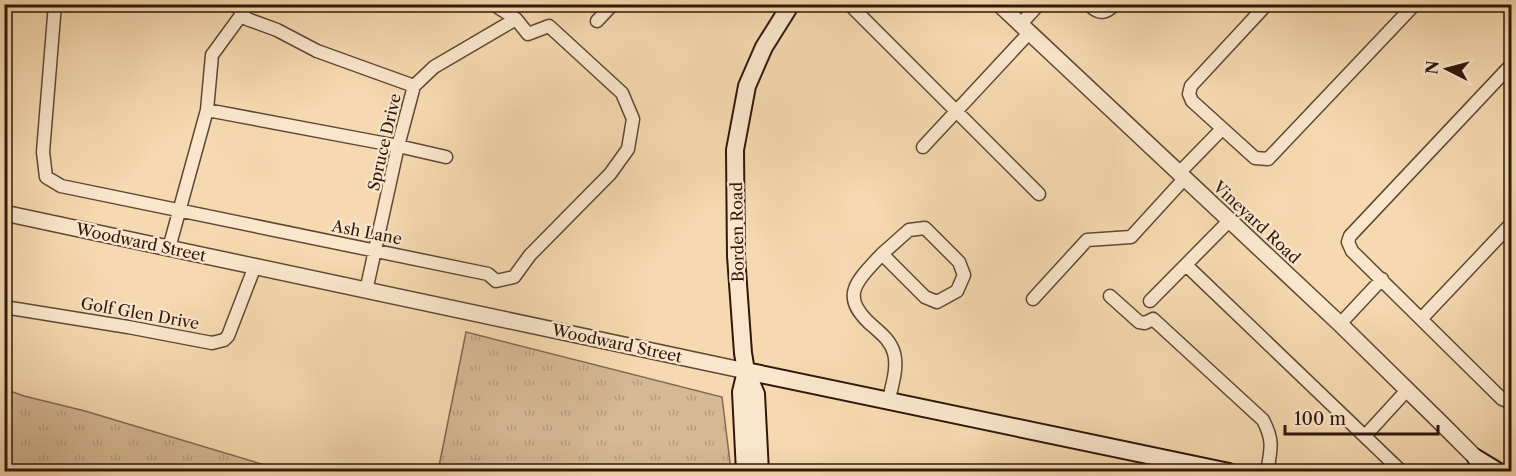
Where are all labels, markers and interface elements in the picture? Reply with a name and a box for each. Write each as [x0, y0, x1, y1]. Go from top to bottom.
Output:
north arrow [1417, 39, 1477, 99]
text: N [1421, 59, 1443, 75]
street label: Spruce Drive [363, 91, 405, 193]
street label: Vineyard Road [1208, 176, 1305, 268]
street label: Borden Road [726, 182, 748, 282]
street label: Ash Lane [329, 215, 404, 249]
street label: Woodward Street [73, 218, 208, 266]
street label: Golf Glen Drive [79, 293, 201, 333]
street label: Woodward Street [549, 319, 684, 367]
scale bar [1285, 398, 1438, 436]
text: 100 m [1294, 408, 1346, 430]

